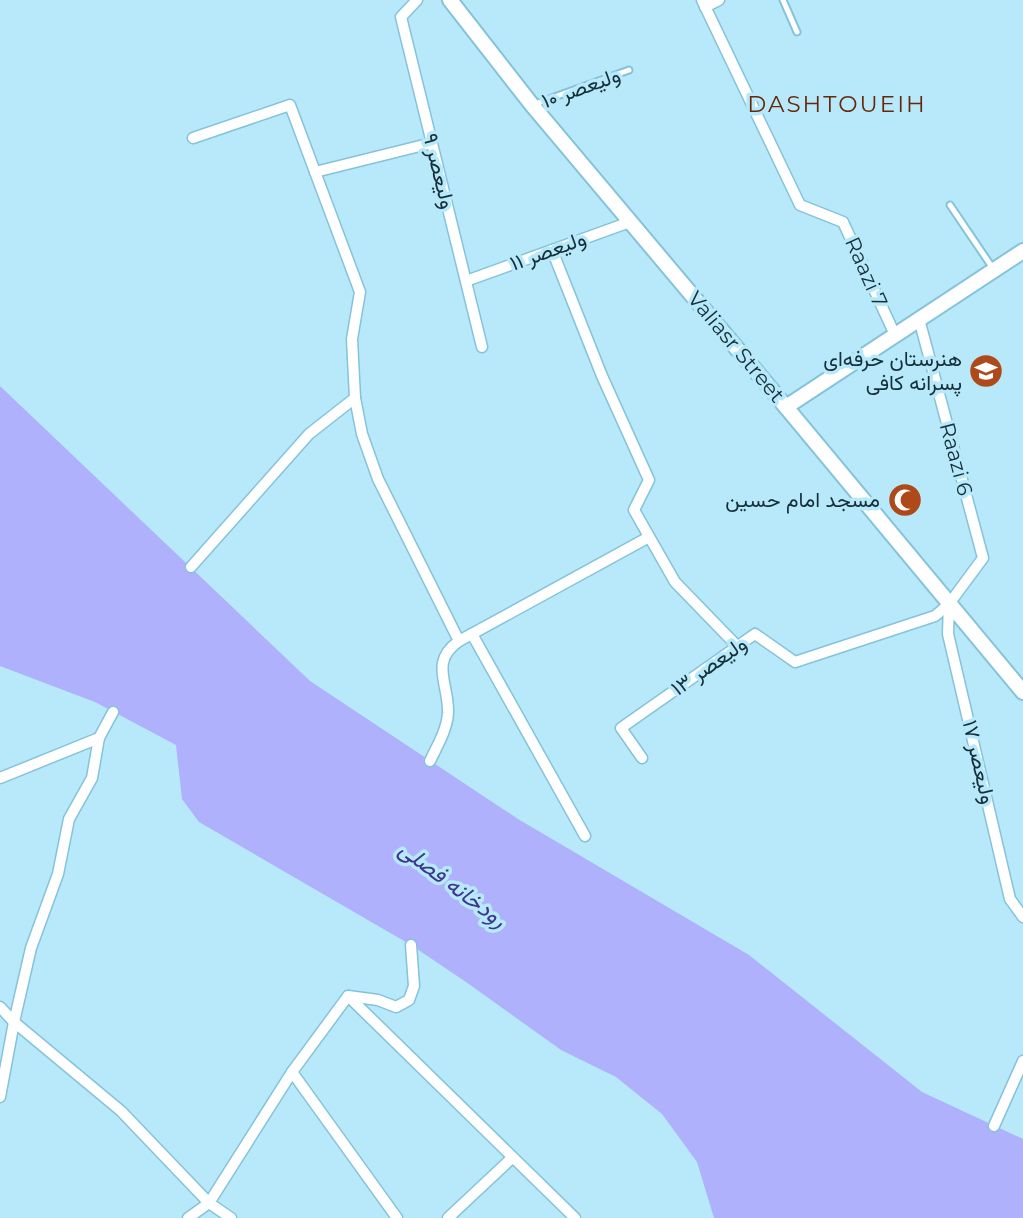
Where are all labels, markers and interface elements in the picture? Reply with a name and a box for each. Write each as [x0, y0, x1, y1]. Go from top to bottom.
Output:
street label: ولیعصر ۱۰ [538, 62, 624, 114]
district label: DASHTOUEIH [747, 90, 927, 118]
street label: ولیعصر ۹ [417, 131, 461, 211]
street label: ولیعصر ۱۱ [507, 225, 589, 277]
street label: Raazi 7 [840, 233, 893, 311]
street label: Valiasr Street [683, 286, 790, 407]
place label: هنرستان حرفه‌ای پسرانه کافی [823, 346, 962, 397]
school or university icon: هنرستان حرفه‌ای پسرانه کافی [967, 352, 1005, 390]
street label: Raazi 6 [935, 420, 978, 498]
mosque icon: مسجد امام حسین [886, 481, 924, 519]
place label: مسجد امام حسین [725, 487, 880, 514]
street label: ولیعصر ۱۳ [666, 631, 752, 701]
street label: ولیعصر ۱۷ [957, 718, 1001, 806]
water label: رودخانه فصلی [393, 835, 512, 934]

